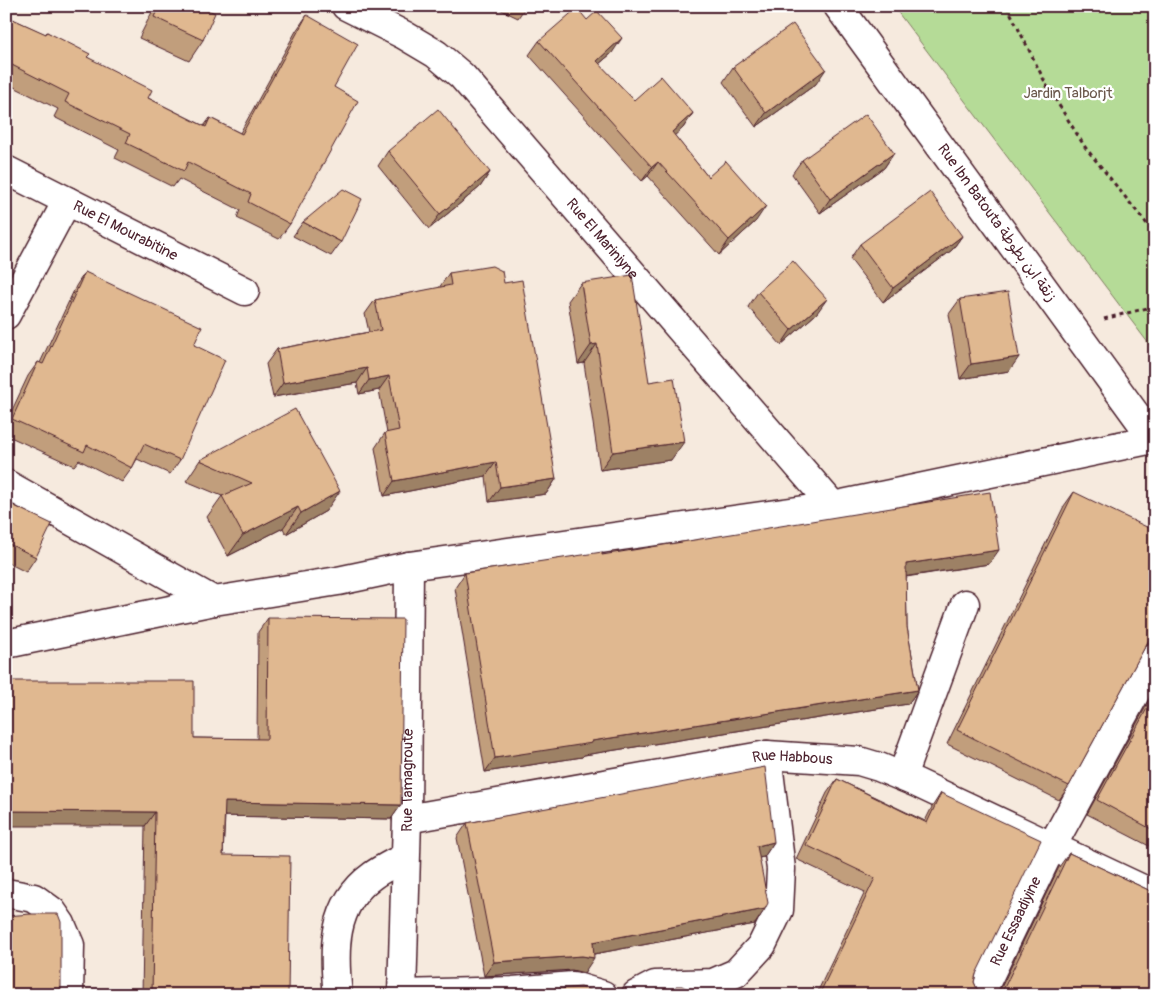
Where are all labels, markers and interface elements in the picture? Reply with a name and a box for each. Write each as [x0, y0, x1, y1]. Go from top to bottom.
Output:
park label: Jardin Talborjt [1023, 84, 1113, 103]
street label: Rue Ibn Batouta زنقة ابن بطوطة [933, 140, 1061, 306]
street label: Rue El Mariniyne [562, 194, 643, 283]
street label: Rue El Mourabitine [70, 196, 182, 265]
street label: Rue Tamagroute [397, 728, 417, 832]
street label: Rue Habbous [751, 745, 833, 769]
street label: Rue Essaadiyine [986, 873, 1046, 969]

